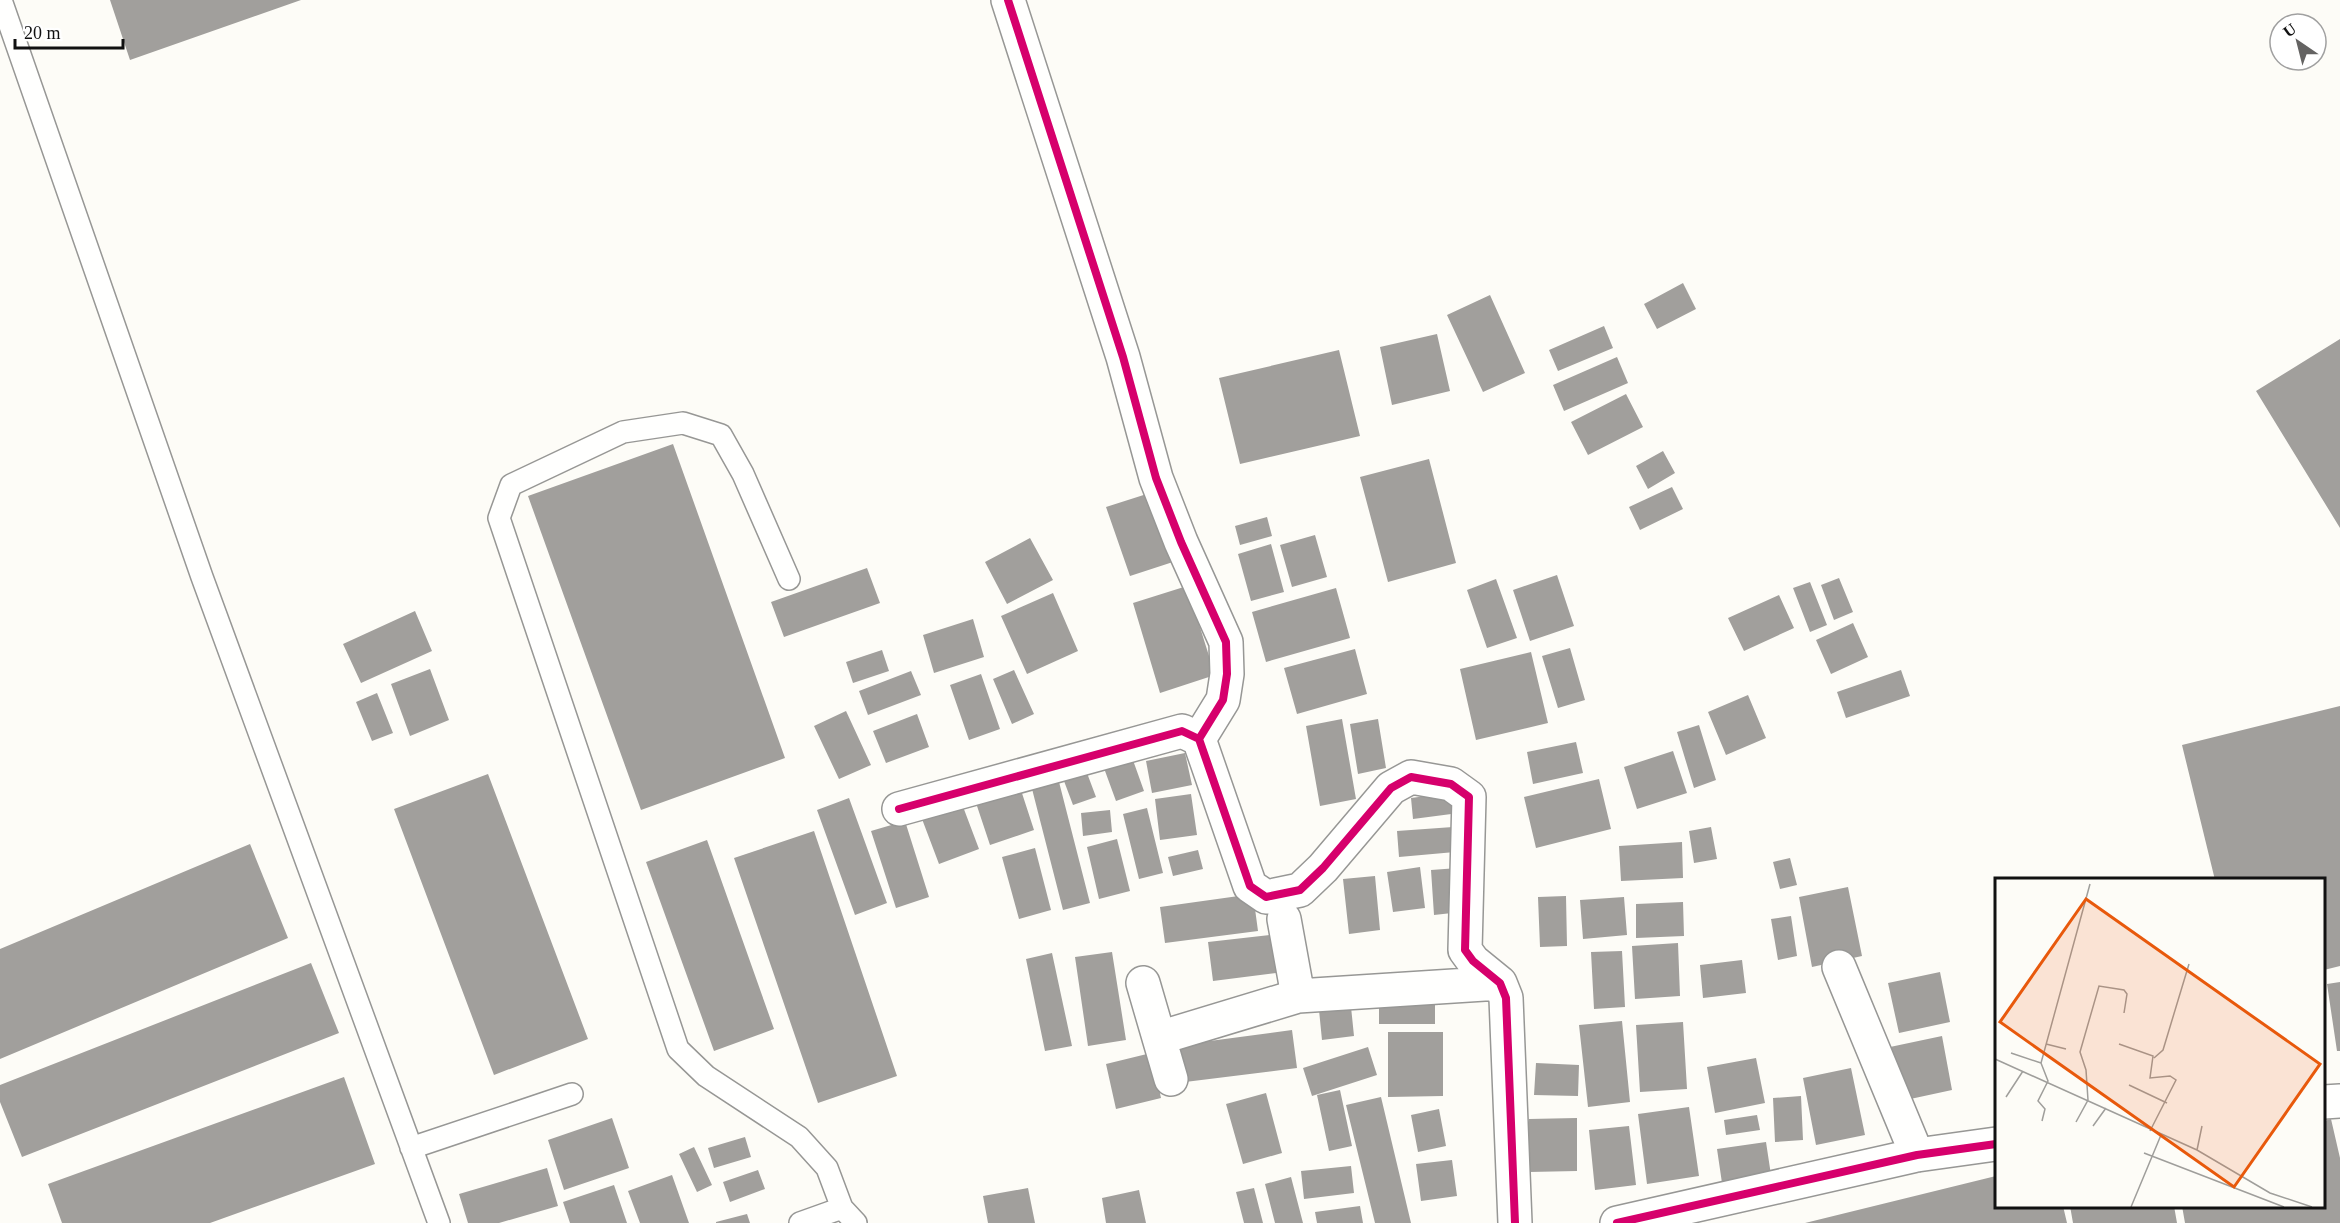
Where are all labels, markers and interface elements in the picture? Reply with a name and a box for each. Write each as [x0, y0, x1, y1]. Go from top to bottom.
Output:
scale bar [15, 12, 123, 50]
north arrow [2268, 12, 2328, 72]
text: U [2280, 20, 2300, 40]
text: 20 m [24, 23, 61, 43]
inset map [1995, 878, 2325, 1208]

